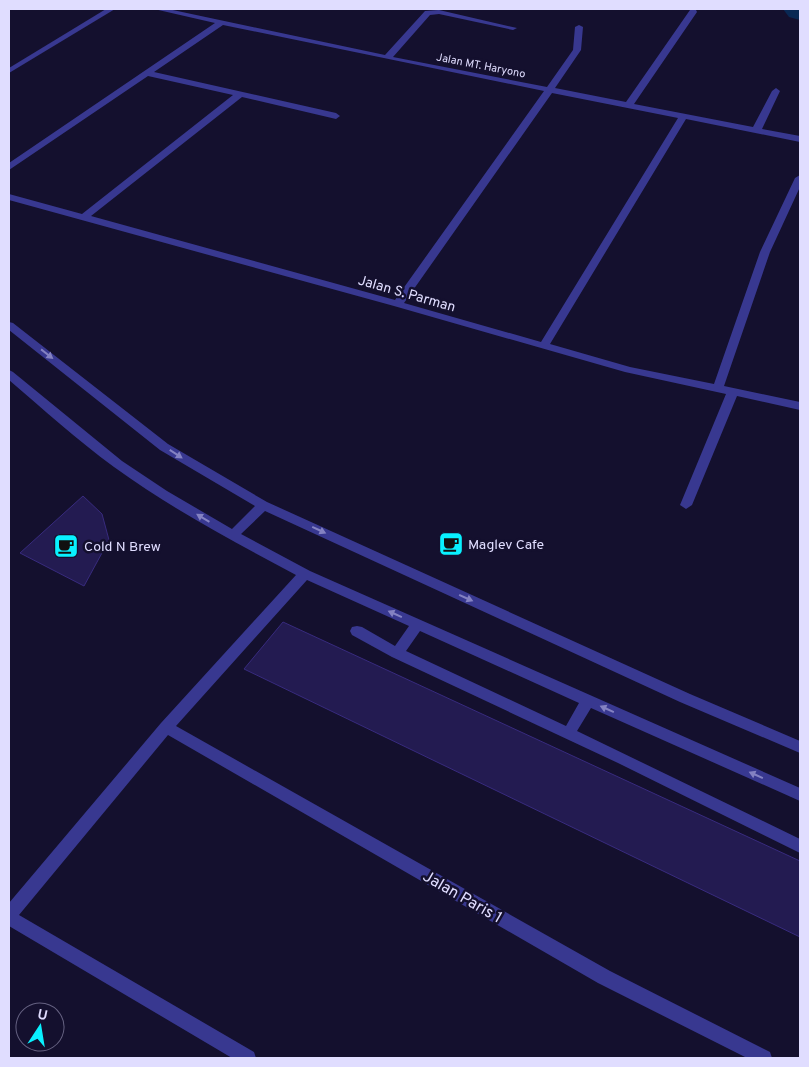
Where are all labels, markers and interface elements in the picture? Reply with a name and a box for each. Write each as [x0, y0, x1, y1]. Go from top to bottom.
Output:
street label: Jalan MT. Haryono [435, 50, 527, 81]
street label: Jalan S. Parman [356, 272, 457, 317]
one-way arrow [40, 349, 53, 360]
one-way arrow [169, 449, 182, 459]
one-way arrow [196, 513, 209, 522]
one-way arrow [312, 527, 326, 535]
cafe icon: Maglev Cafe [438, 531, 464, 557]
cafe icon: Cold N Brew [53, 533, 79, 559]
place label: Maglev Cafe [468, 537, 544, 554]
place label: Cold N Brew [84, 539, 161, 556]
one-way arrow [459, 595, 473, 603]
one-way arrow [388, 609, 402, 617]
one-way arrow [600, 704, 614, 712]
one-way arrow [749, 770, 763, 778]
street label: Jalan Paris 1 [419, 867, 505, 929]
north arrow [15, 1002, 65, 1052]
text: U [36, 1006, 49, 1025]

